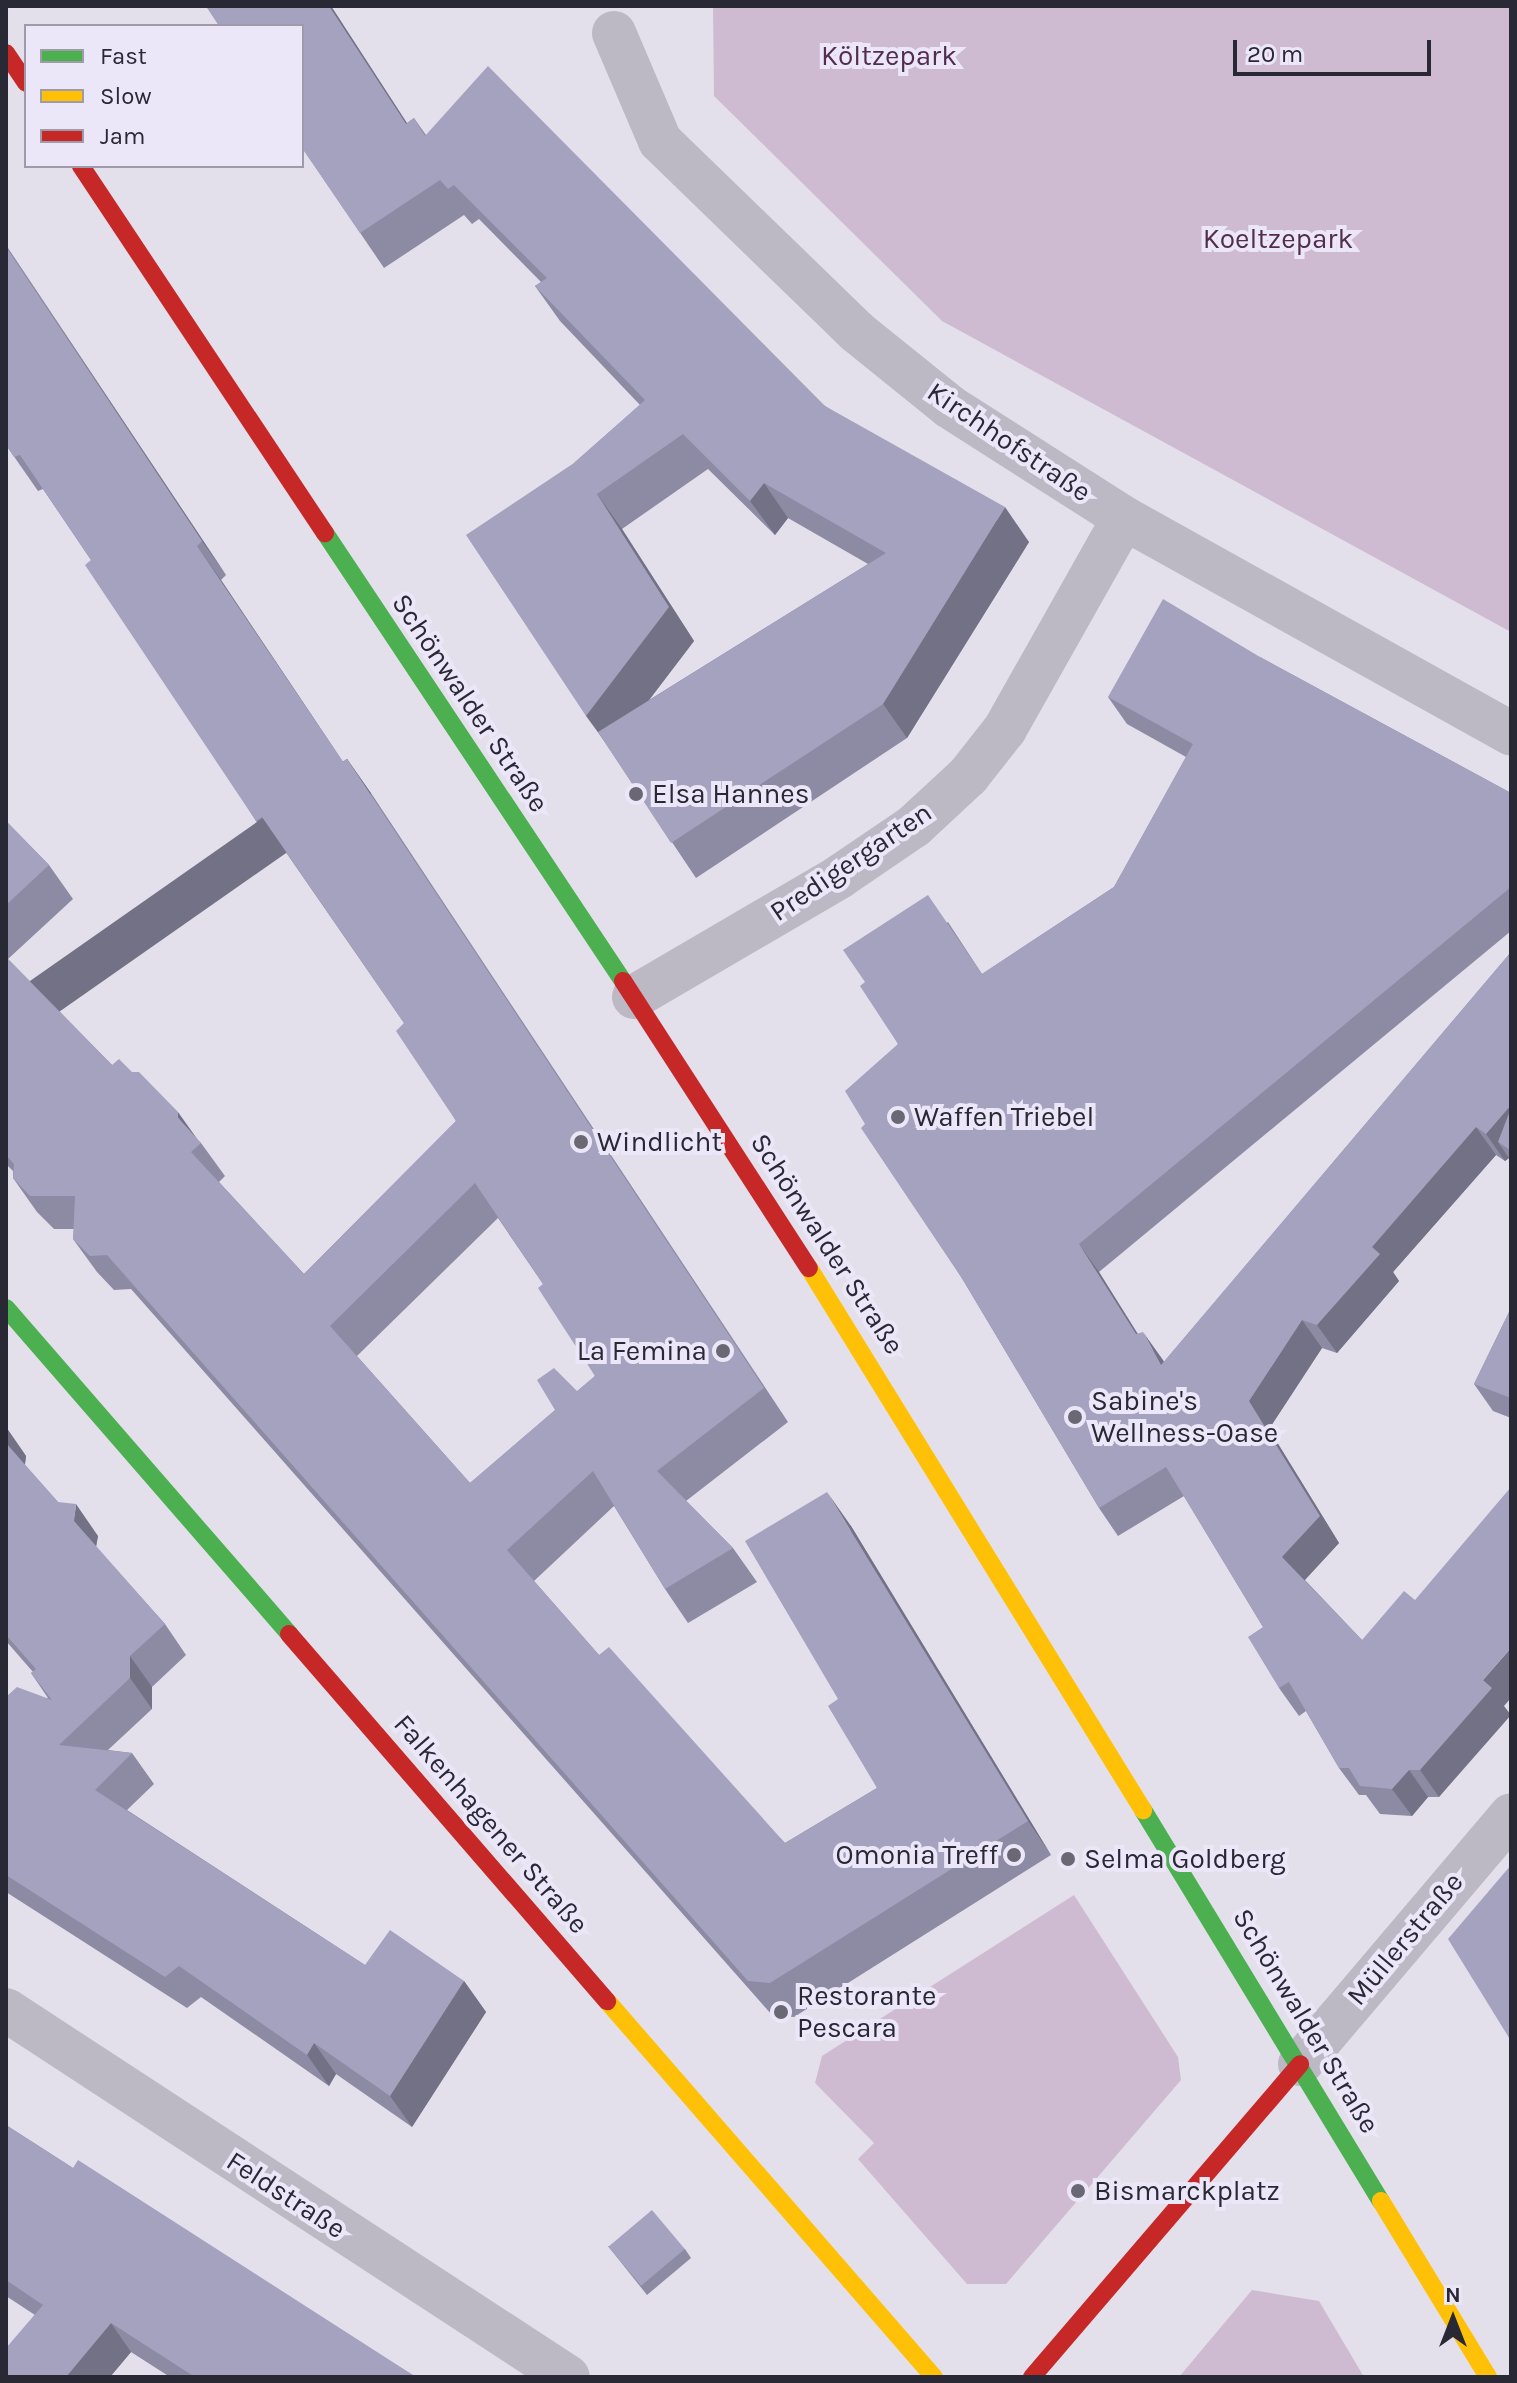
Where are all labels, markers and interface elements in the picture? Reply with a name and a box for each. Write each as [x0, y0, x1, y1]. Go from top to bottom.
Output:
legend [24, 24, 304, 168]
scale bar [1237, 24, 1435, 74]
park label: Költzepark [821, 39, 957, 73]
text: 20 m [1247, 40, 1303, 68]
text: Fast [100, 42, 147, 70]
text: Slow [100, 82, 152, 110]
text: Jam [100, 122, 145, 150]
park label: Koeltzepark [1203, 222, 1353, 256]
street label: Kirchhofstraße [921, 375, 1097, 509]
street label: Schönwalder Straße [384, 587, 556, 819]
place label: Elsa Hannes [652, 777, 809, 811]
marker: Elsa Hannes [627, 785, 645, 803]
street label: Predigergarten [764, 796, 938, 928]
place label: Waffen Triebel [914, 1100, 1094, 1134]
marker: Waffen Triebel [889, 1108, 907, 1126]
place label: Windlicht [597, 1125, 722, 1159]
street label: Schönwalder Straße [743, 1127, 911, 1361]
marker: Windlicht [572, 1133, 590, 1151]
place label: La Femina [577, 1334, 707, 1368]
marker: La Femina [714, 1342, 732, 1360]
place label: Sabine's Wellness-Oase [1091, 1384, 1278, 1450]
marker: Sabine's Wellness-Oase [1066, 1408, 1084, 1426]
street label: Falkenhagener Straße [387, 1708, 595, 1940]
place label: Omonia Treff [835, 1838, 998, 1872]
place label: Selma Goldberg [1084, 1842, 1286, 1876]
marker: Omonia Treff [1005, 1846, 1023, 1864]
marker: Selma Goldberg [1059, 1850, 1077, 1868]
street label: Müllerstraße [1340, 1866, 1470, 2012]
street label: Schönwalder Straße [1226, 1903, 1386, 2139]
place label: Restorante Pescara [797, 1979, 936, 2045]
marker: Restorante Pescara [772, 2003, 790, 2021]
street label: Feldstraße [220, 2144, 352, 2246]
place label: Bismarckplatz [1094, 2174, 1280, 2208]
marker: Bismarckplatz [1069, 2182, 1087, 2200]
north arrow [1413, 2279, 1493, 2359]
text: N [1445, 2282, 1461, 2308]

